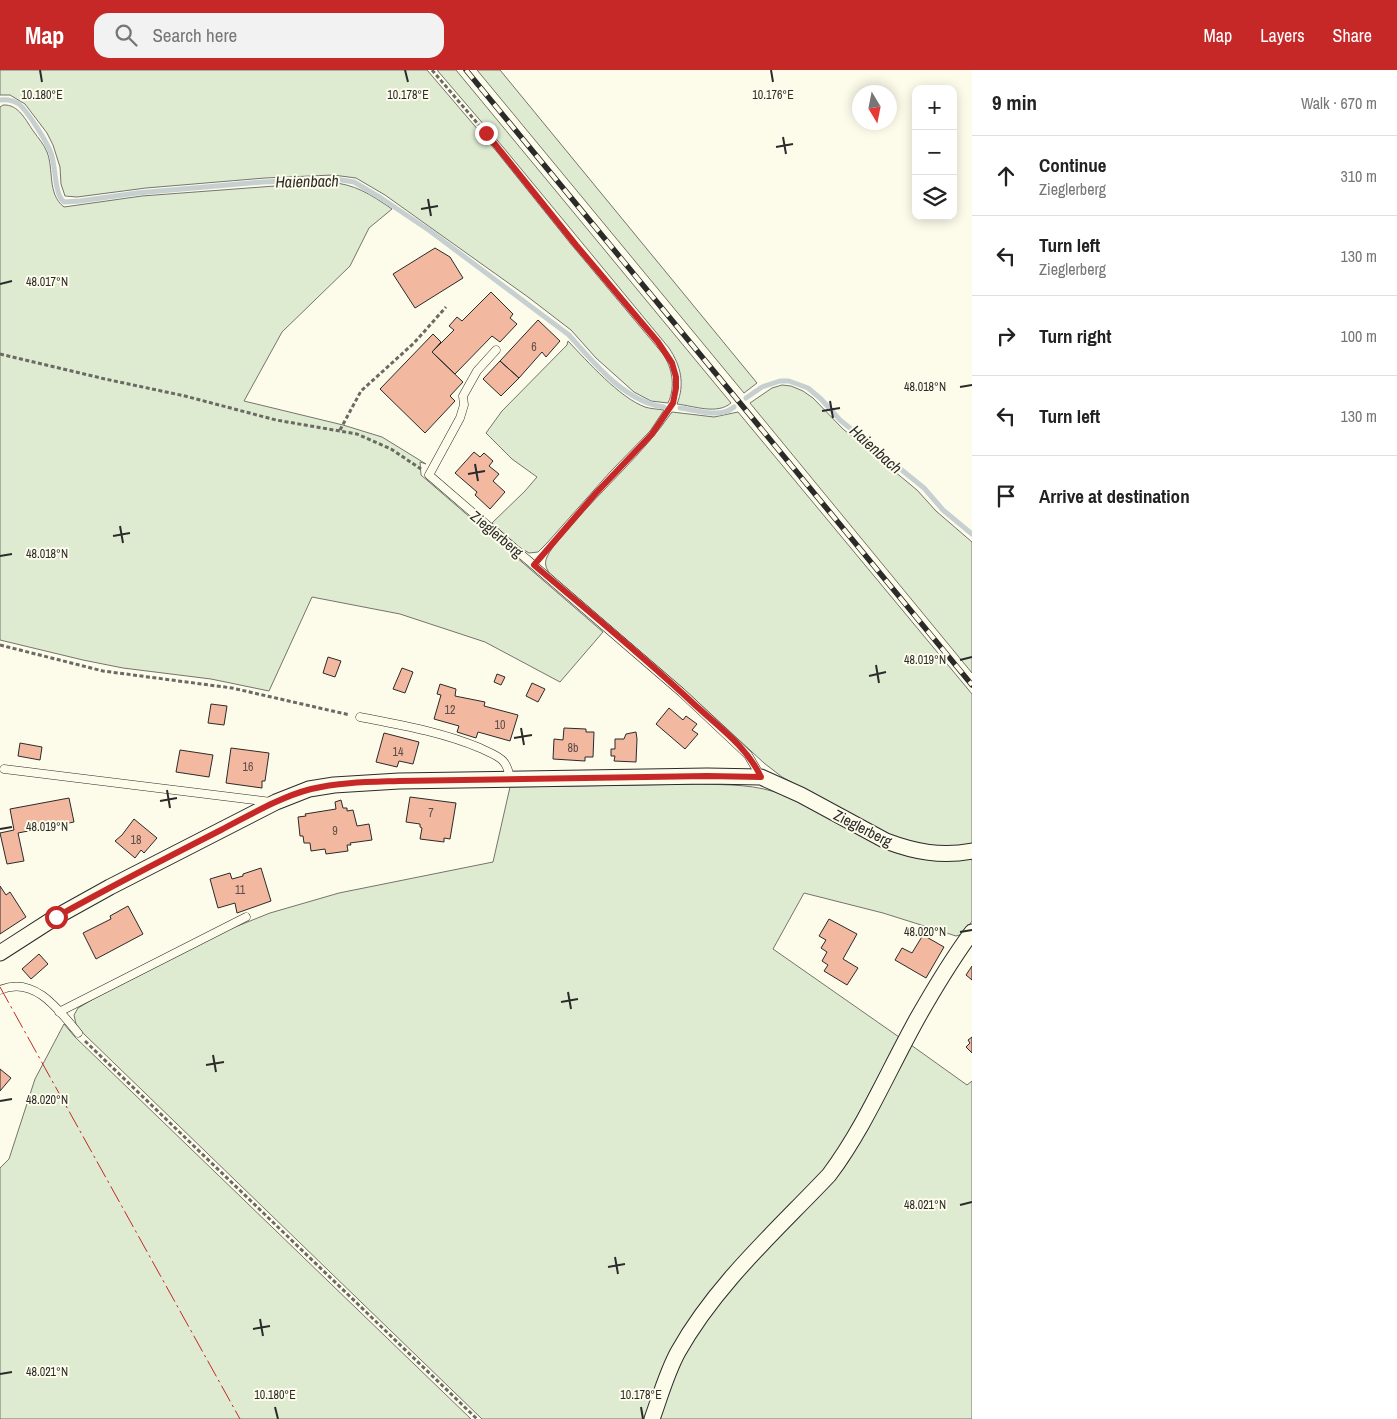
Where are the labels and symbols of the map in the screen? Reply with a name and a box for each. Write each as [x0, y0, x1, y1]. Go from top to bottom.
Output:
north arrow [852, 85, 897, 130]
text: 10.180°E [21, 87, 63, 103]
text: 10.178°E [387, 87, 429, 103]
text: 10.176°E [752, 87, 794, 103]
route end [475, 122, 498, 145]
water label: Haienbach [275, 169, 339, 193]
text: 48.017°N [26, 274, 68, 290]
house number: 6 [531, 339, 537, 355]
text: 48.018°N [904, 379, 946, 395]
water label: Haienbach [845, 420, 907, 478]
street label: Zieglerberg [466, 506, 528, 562]
text: 48.018°N [26, 546, 68, 562]
text: 48.019°N [904, 652, 946, 668]
house number: 12 [445, 702, 455, 718]
house number: 10 [495, 717, 505, 733]
house number: 8b [568, 740, 578, 756]
house number: 14 [393, 744, 404, 760]
house number: 16 [243, 759, 253, 775]
street label: Zieglerberg [830, 804, 896, 852]
house number: 7 [428, 805, 434, 821]
text: 48.019°N [26, 819, 68, 835]
house number: 9 [332, 823, 338, 839]
house number: 18 [131, 832, 141, 848]
house number: 11 [235, 882, 246, 898]
route start [45, 906, 68, 929]
text: 48.020°N [904, 924, 946, 940]
text: 48.020°N [26, 1092, 68, 1108]
text: 48.021°N [904, 1197, 946, 1213]
text: 48.021°N [26, 1364, 68, 1380]
text: 10.180°E [254, 1387, 296, 1403]
text: 10.178°E [620, 1387, 662, 1403]

